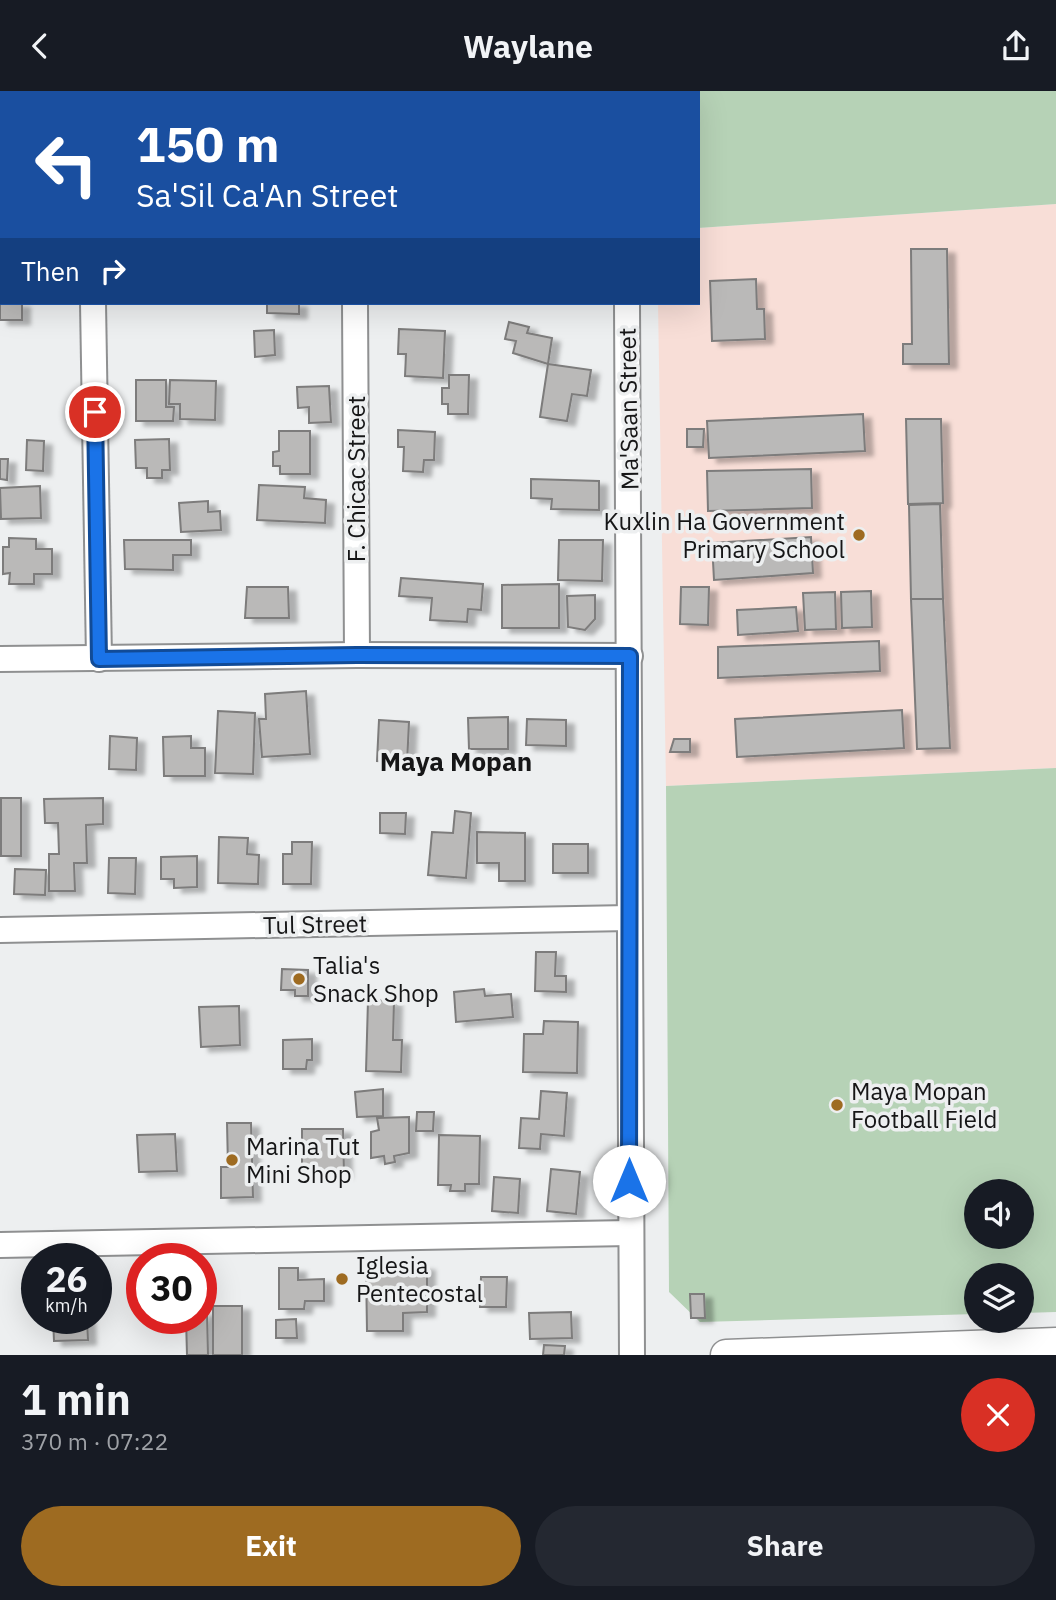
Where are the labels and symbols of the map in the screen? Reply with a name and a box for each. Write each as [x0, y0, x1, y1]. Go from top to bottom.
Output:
street label: Ma'Saan Street [611, 327, 645, 491]
pin [65, 382, 125, 442]
street label: F. Chicac Street [340, 396, 372, 562]
place label: Kuxlin Ha Government Primary School [604, 505, 845, 565]
marker: Kuxlin Ha Government Primary School [851, 527, 867, 543]
district label: Maya Mopan [380, 744, 532, 778]
street label: Tul Street [263, 907, 367, 941]
place label: Talia's Snack Shop [313, 949, 439, 1009]
marker: Talia's Snack Shop [291, 971, 307, 987]
place label: Maya Mopan Football Field [851, 1075, 998, 1135]
marker: Maya Mopan Football Field [829, 1097, 845, 1113]
place label: Marina Tut Mini Shop [246, 1130, 360, 1190]
position arrow [592, 1144, 666, 1218]
marker: Marina Tut Mini Shop [224, 1152, 240, 1168]
speed limit sign: 30 [126, 1243, 217, 1334]
place label: Iglesia Pentecostal [356, 1249, 483, 1309]
marker: Iglesia Pentecostal [334, 1271, 350, 1287]

